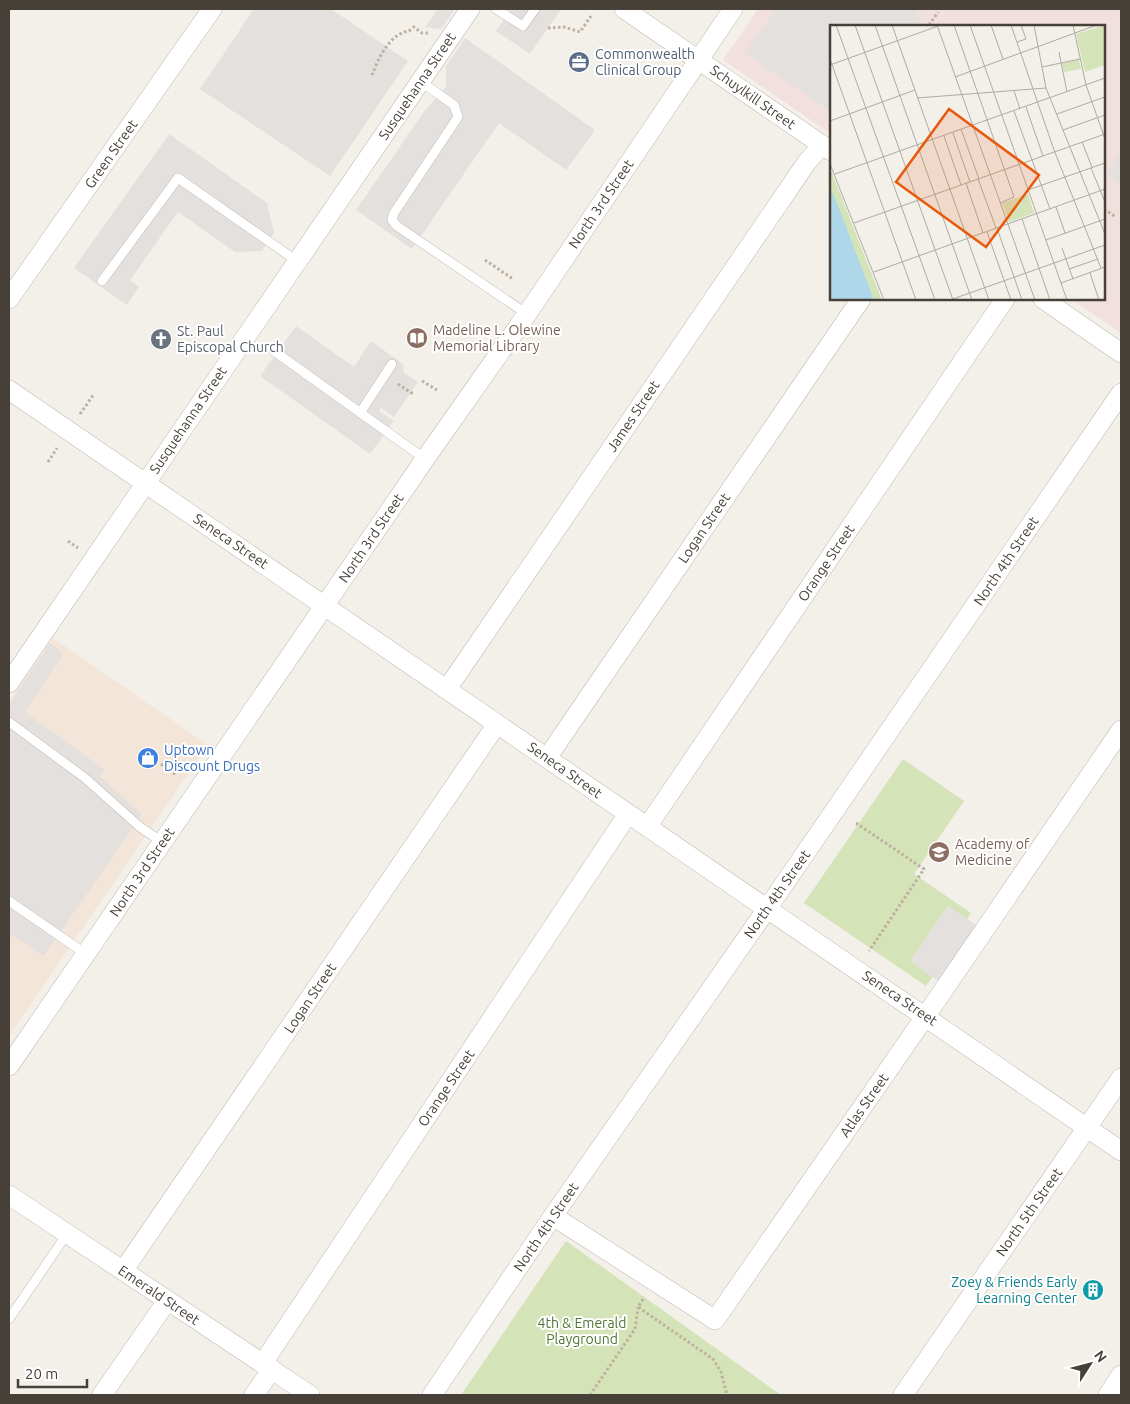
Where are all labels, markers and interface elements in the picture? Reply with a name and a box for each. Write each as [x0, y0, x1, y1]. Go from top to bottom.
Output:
inset map [830, 25, 1105, 300]
street label: Susquehanna Street [375, 29, 459, 143]
place label: Commonwealth Clinical Group [595, 46, 695, 78]
office icon: Commonwealth Clinical Group [567, 50, 591, 74]
street label: Schuylkill Street [707, 62, 799, 133]
street label: Green Street [81, 116, 141, 191]
street label: North 3rd Street [565, 156, 637, 252]
place label: Madeline L. Olewine Memorial Library [433, 322, 561, 354]
place label: St. Paul Episcopal Church [177, 323, 284, 355]
library icon: Madeline L. Olewine Memorial Library [405, 326, 429, 350]
church icon: St. Paul Episcopal Church [149, 327, 173, 351]
street label: Susquehanna Street [146, 363, 230, 477]
street label: James Street [603, 377, 663, 455]
street label: North 3rd Street [335, 490, 407, 586]
street label: Logan Street [675, 490, 734, 566]
street label: Seneca Street [191, 510, 272, 572]
street label: North 4th Street [970, 513, 1042, 609]
street label: Orange Street [794, 521, 858, 605]
street label: Seneca Street [525, 739, 606, 802]
place label: Uptown Discount Drugs [164, 742, 260, 774]
shop icon: Uptown Discount Drugs [136, 746, 160, 770]
street label: North 3rd Street [106, 824, 178, 920]
place label: Academy of Medicine [955, 836, 1030, 868]
school or university icon: Academy of Medicine [927, 840, 951, 864]
street label: North 4th Street [741, 846, 814, 941]
street label: Logan Street [281, 960, 340, 1036]
street label: Seneca Street [860, 967, 941, 1029]
street label: Orange Street [414, 1046, 478, 1130]
street label: Atlas Street [836, 1070, 892, 1140]
street label: North 5th Street [993, 1164, 1066, 1259]
street label: North 4th Street [510, 1179, 582, 1275]
street label: Emerald Street [115, 1262, 203, 1328]
place label: Zoey & Friends Early Learning Center [951, 1274, 1078, 1306]
building icon: Zoey & Friends Early Learning Center [1081, 1278, 1105, 1302]
park label: 4th & Emerald Playground [538, 1315, 626, 1347]
north arrow [1065, 1339, 1115, 1389]
text: N [1091, 1347, 1110, 1365]
scale bar [18, 1356, 86, 1388]
text: 20 m [25, 1365, 58, 1382]

